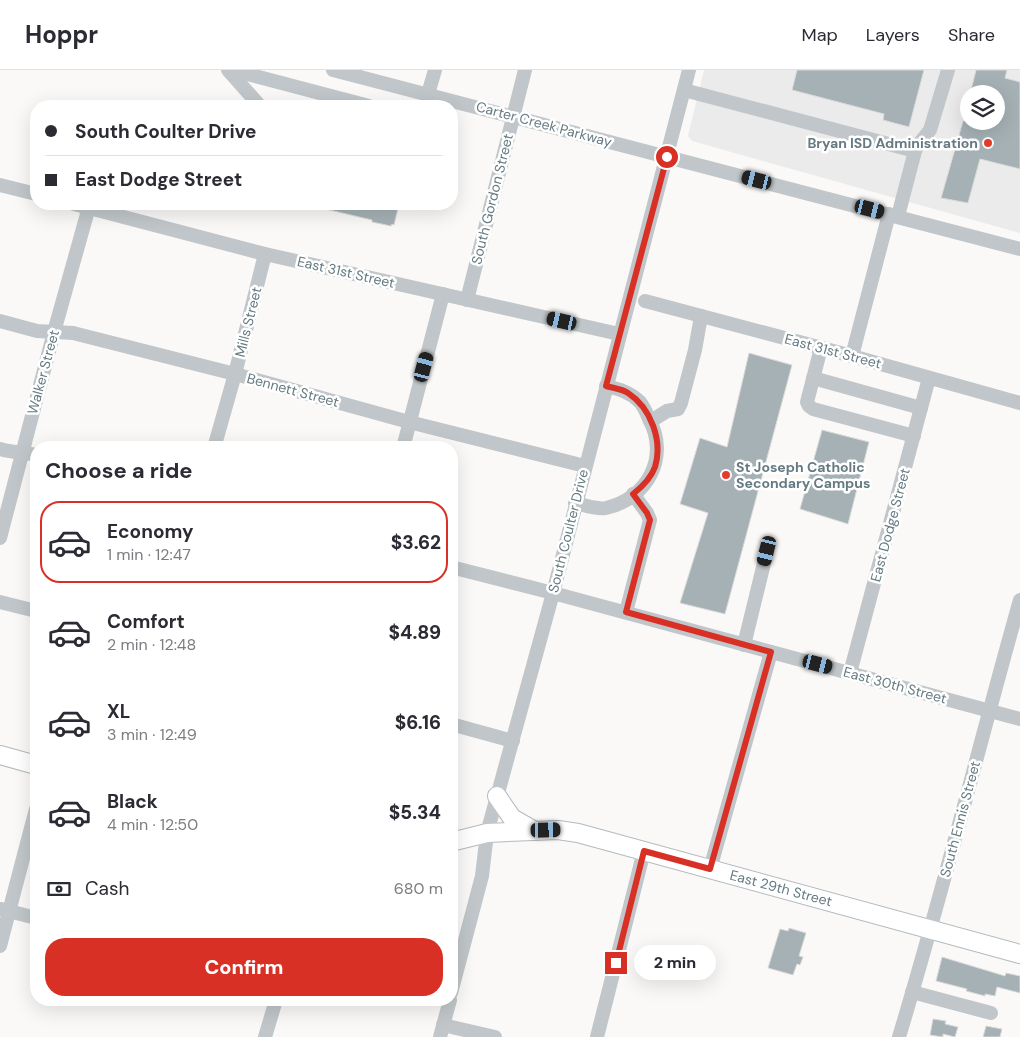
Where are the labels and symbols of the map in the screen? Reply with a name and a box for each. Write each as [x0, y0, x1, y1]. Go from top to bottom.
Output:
street label: Carter Creek Parkway [474, 97, 614, 151]
street label: South Gordon Street [467, 132, 517, 266]
place label: Bryan ISD Administration [807, 134, 978, 152]
marker: Bryan ISD Administration [982, 137, 994, 149]
route start [656, 146, 678, 168]
car [740, 169, 773, 191]
car [853, 198, 886, 220]
street label: East 31st Street [296, 252, 396, 292]
street label: Mills Street [231, 285, 265, 359]
car [545, 310, 578, 332]
street label: Walker Street [23, 328, 63, 416]
street label: East 31st Street [783, 329, 883, 373]
car [412, 351, 435, 383]
street label: Bennett Street [245, 369, 341, 411]
place label: St Joseph Catholic Secondary Campus [736, 458, 870, 492]
street label: East Dodge Street [866, 466, 914, 584]
street label: South Coulter Drive [544, 467, 592, 595]
marker: St Joseph Catholic Secondary Campus [720, 469, 732, 481]
car [756, 535, 777, 567]
car [801, 653, 834, 675]
street label: East 30th Street [841, 663, 949, 707]
street label: South Ennis Street [936, 759, 984, 879]
car [530, 822, 561, 838]
street label: East 29th Street [728, 866, 834, 910]
callout: 2 min [634, 946, 716, 980]
route end [605, 952, 627, 974]

